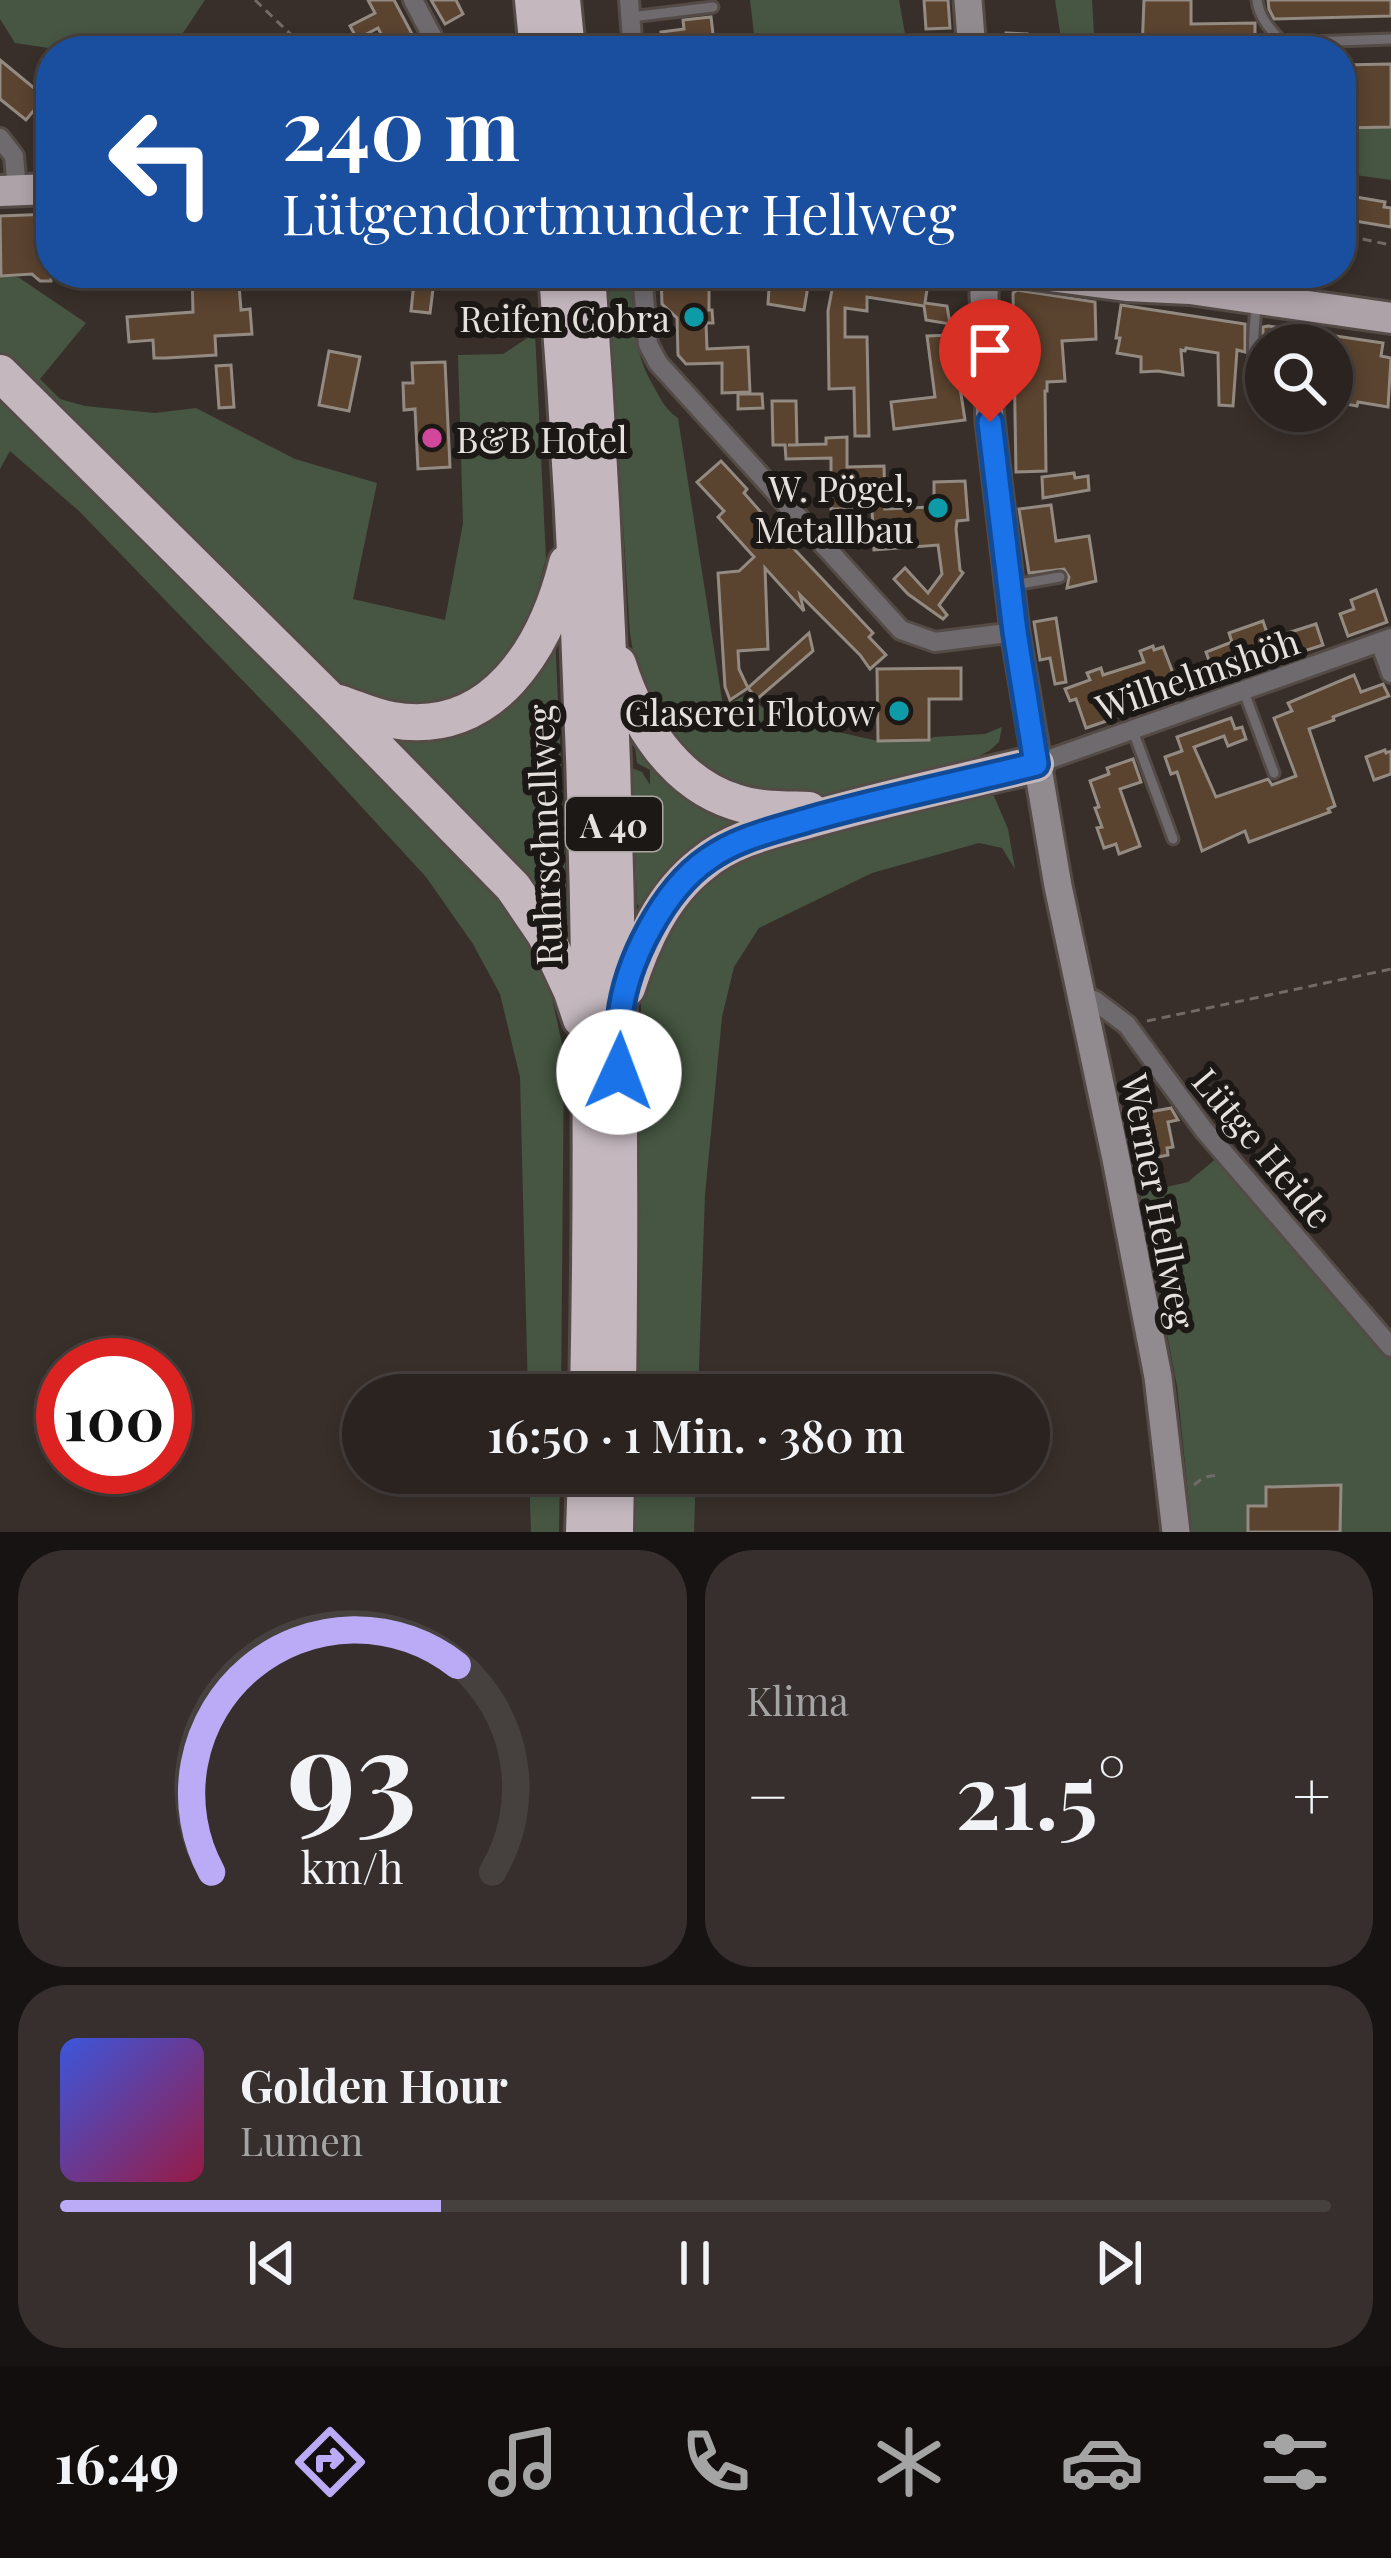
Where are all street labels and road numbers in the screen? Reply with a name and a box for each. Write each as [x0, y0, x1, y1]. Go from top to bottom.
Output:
street label: Wilhelmshöh [1088, 616, 1305, 731]
street label: Ruhrschnellweg [514, 704, 572, 966]
road number: A 40 [566, 797, 662, 851]
street label: Lütge Heide [1183, 1057, 1345, 1237]
street label: Werner Hellweg [1112, 1069, 1208, 1332]

